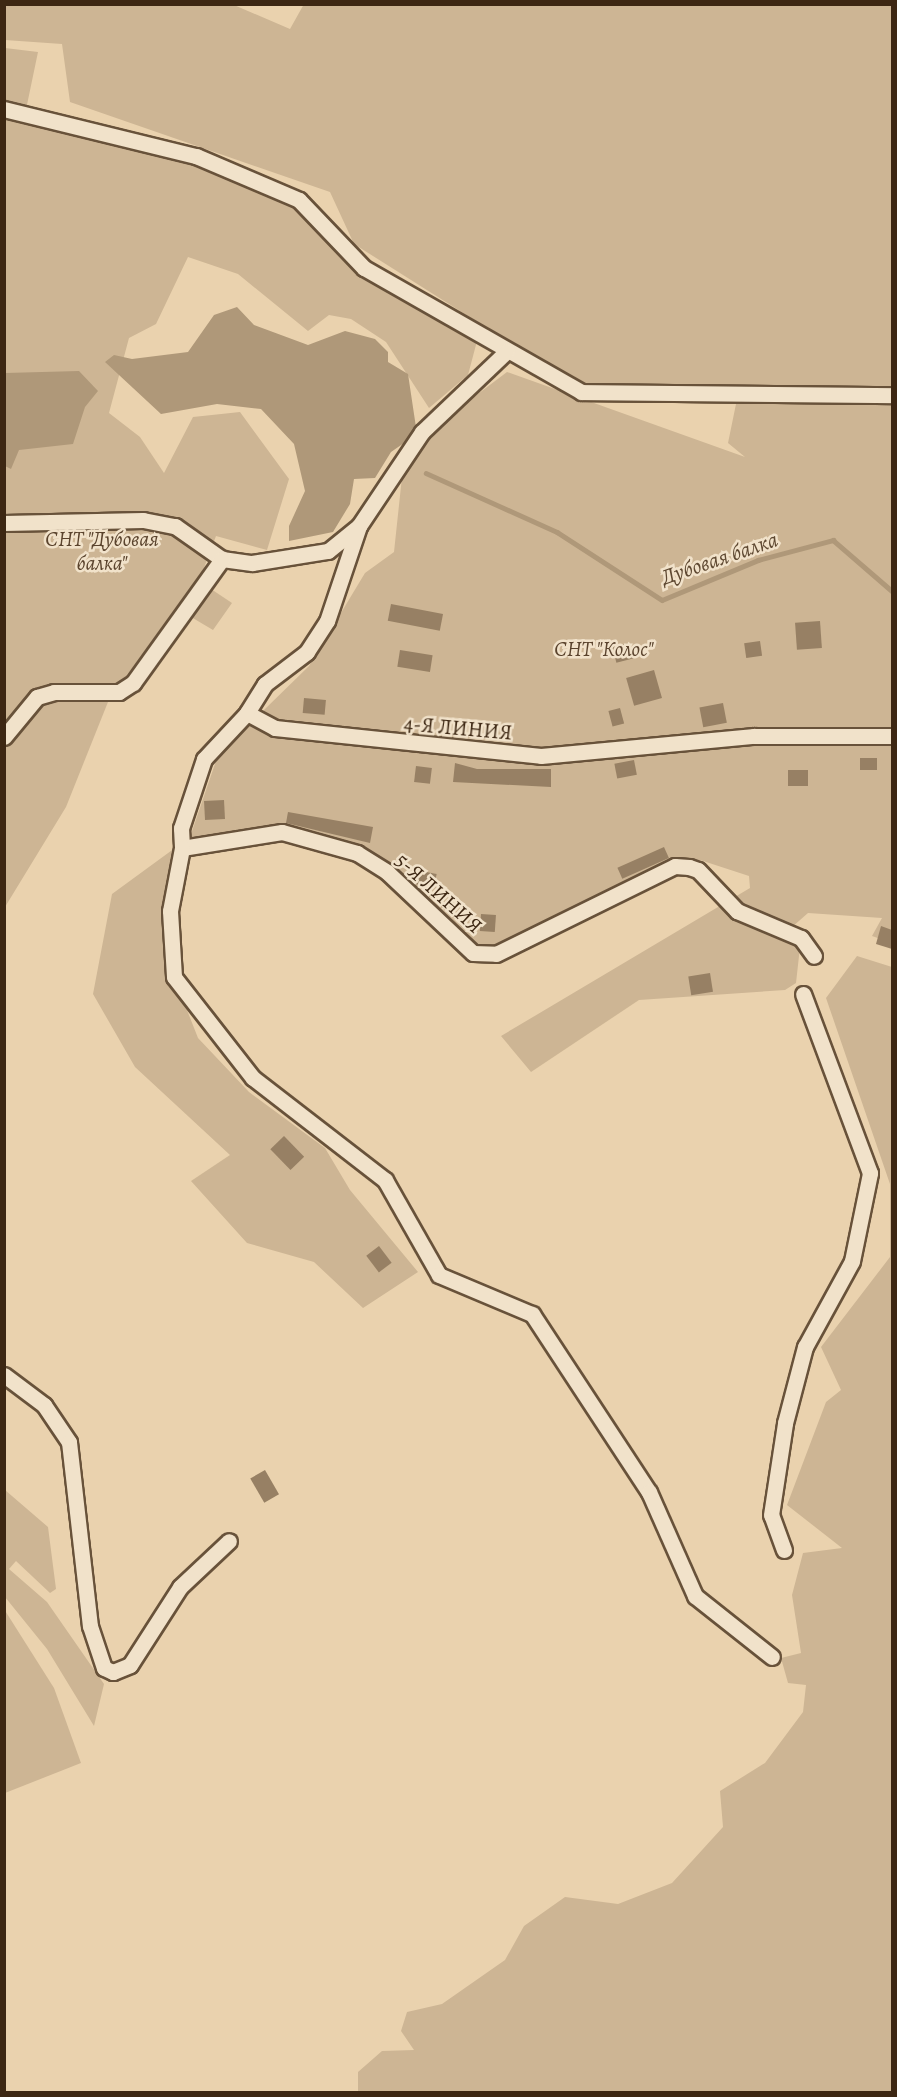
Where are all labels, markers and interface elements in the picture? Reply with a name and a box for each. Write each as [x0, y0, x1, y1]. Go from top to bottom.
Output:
park label: СНТ "Дубовая балка" [45, 526, 159, 576]
water label: Дубовая балка [658, 527, 782, 591]
park label: СНТ "Колос" [554, 636, 654, 662]
street label: 4-Я ЛИНИЯ [403, 711, 513, 745]
street label: 5-Я ЛИНИЯ [390, 847, 488, 939]

